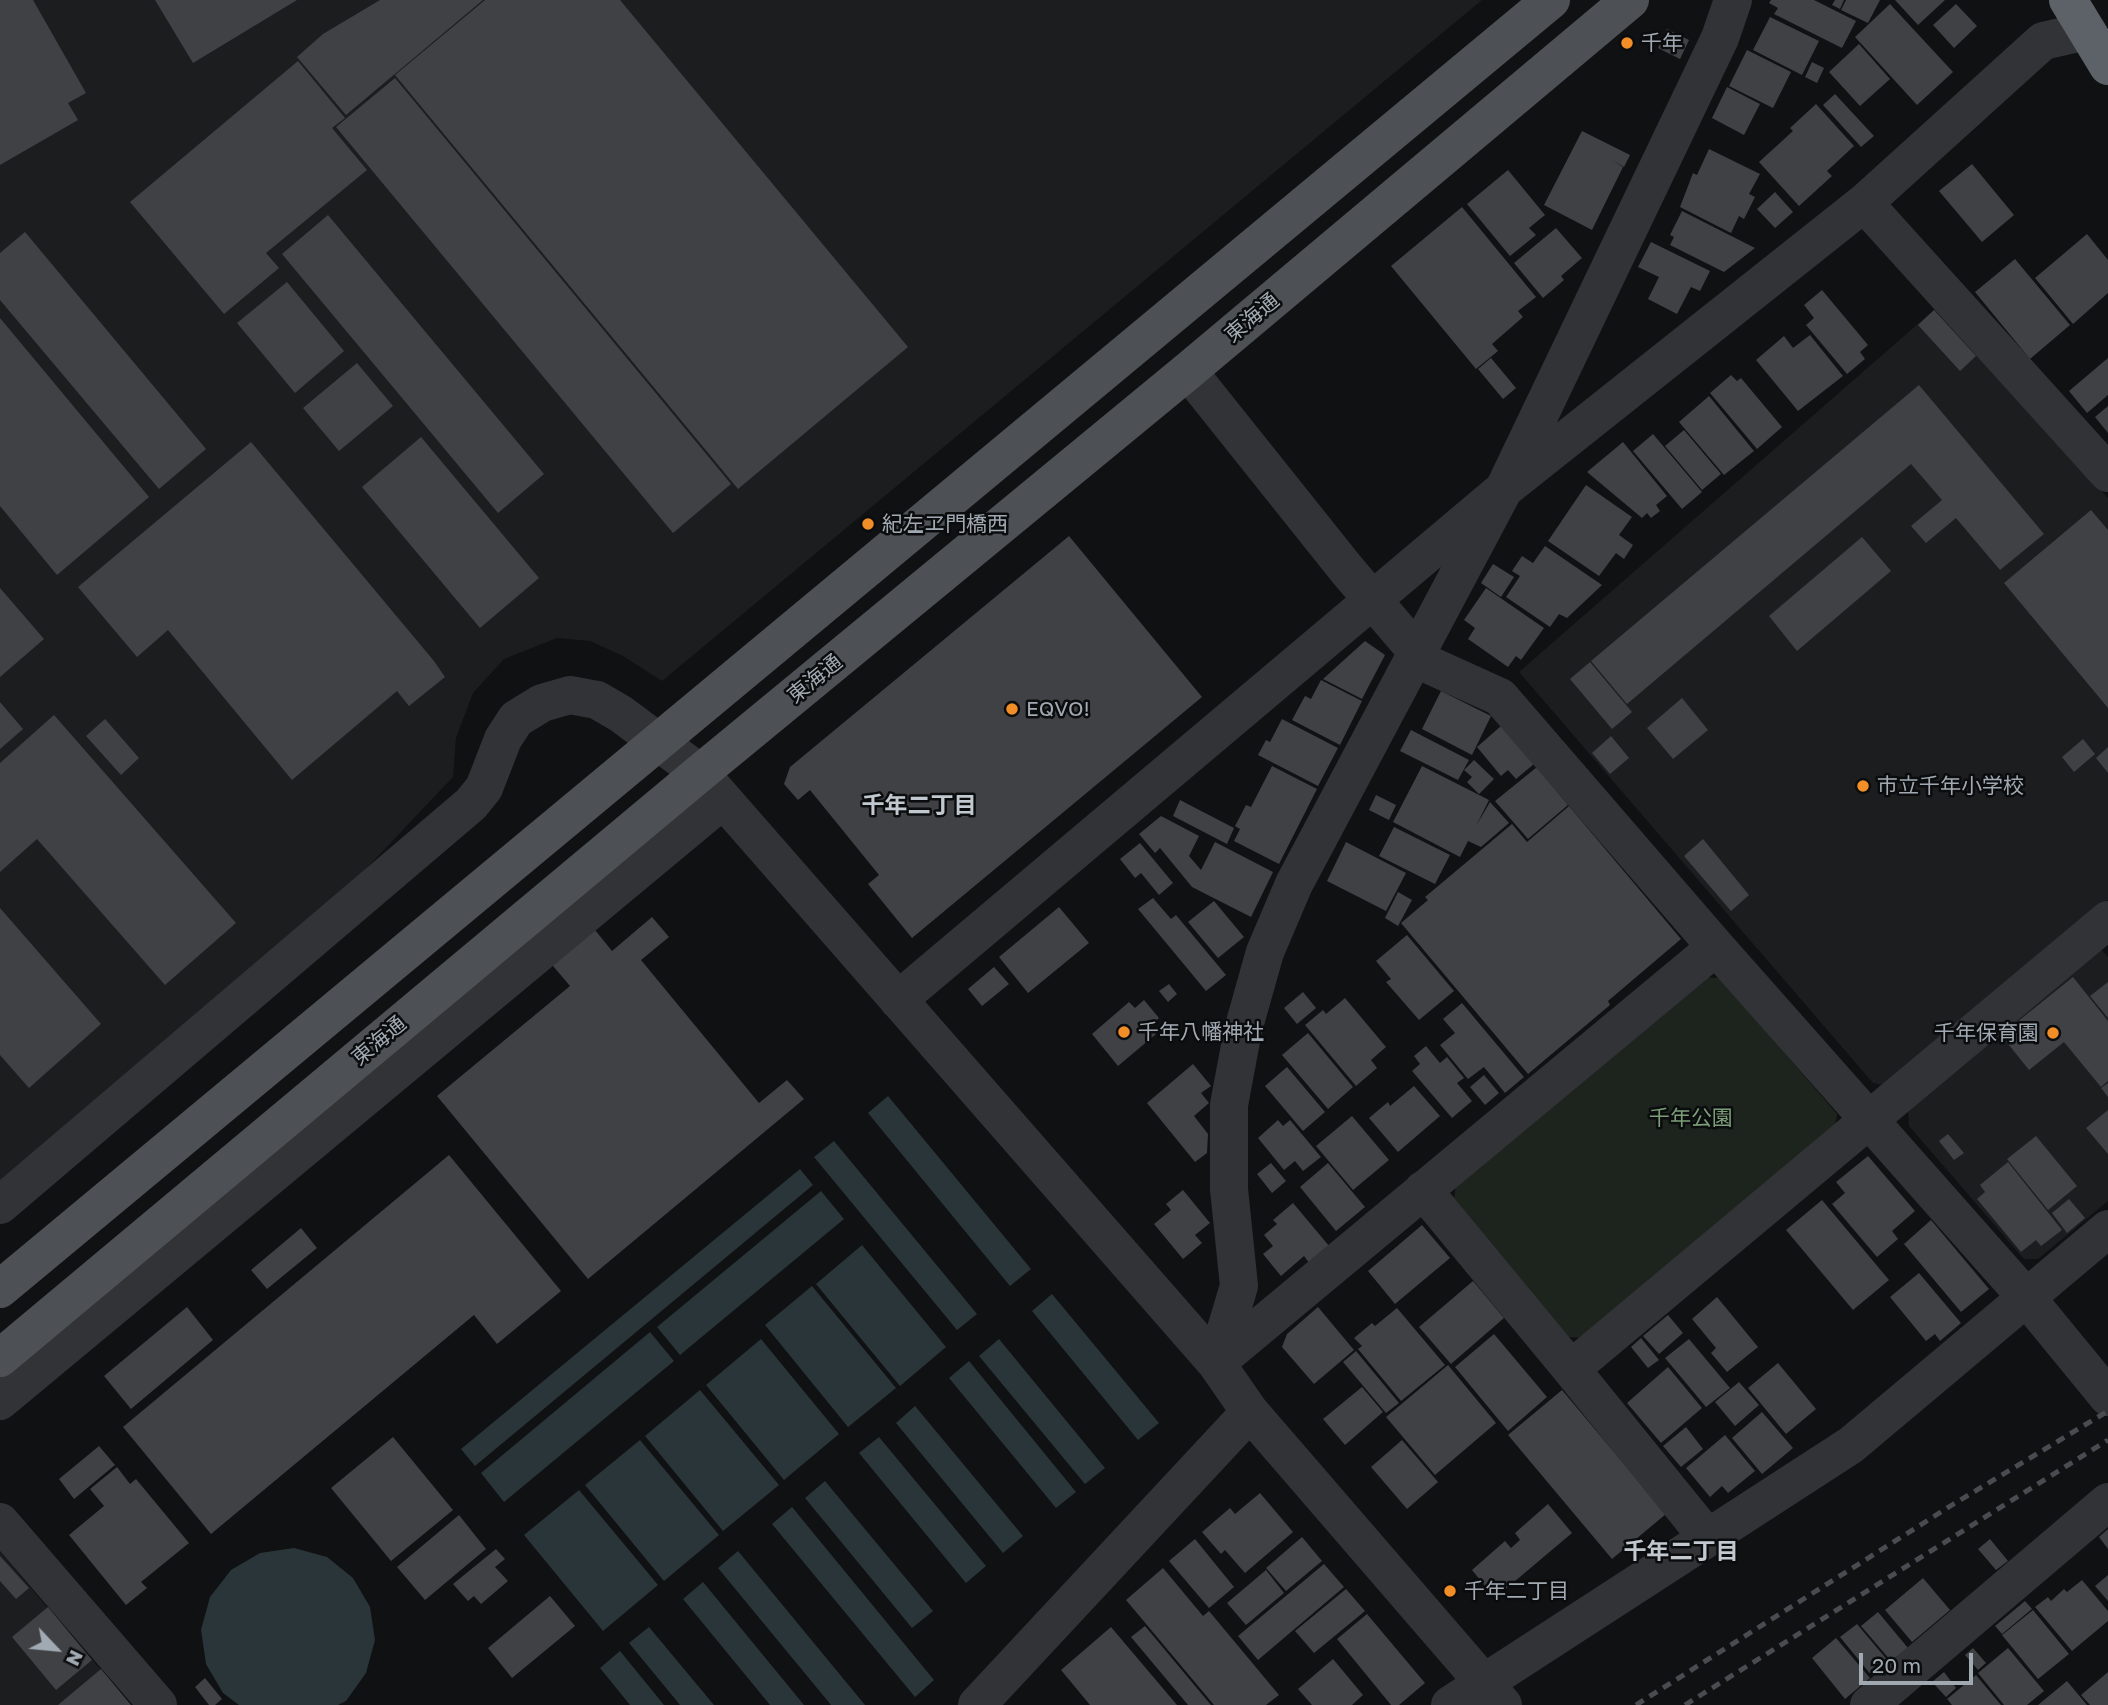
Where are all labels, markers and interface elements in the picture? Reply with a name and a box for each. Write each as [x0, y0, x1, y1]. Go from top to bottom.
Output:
place label: 千年 [1641, 30, 1683, 56]
marker: 千年 [1619, 35, 1635, 51]
street label: 東海通 [1220, 288, 1284, 348]
place label: 紀左ヱ門橋西 [882, 511, 1008, 537]
marker: 紀左ヱ門橋西 [860, 516, 876, 532]
street label: 東海通 [783, 649, 847, 709]
place label: EQVO! [1026, 696, 1090, 722]
marker: EQVO! [1004, 701, 1020, 717]
place label: 市立千年小学校 [1877, 773, 2024, 799]
marker: 市立千年小学校 [1855, 778, 1871, 794]
district label: 千年二丁目 [862, 792, 976, 820]
street label: 東海通 [347, 1011, 411, 1071]
place label: 千年八幡神社 [1138, 1019, 1264, 1045]
place label: 千年保育園 [1934, 1020, 2039, 1046]
marker: 千年八幡神社 [1116, 1024, 1132, 1040]
marker: 千年保育園 [2045, 1025, 2061, 1041]
park label: 千年公園 [1649, 1105, 1733, 1131]
district label: 千年二丁目 [1624, 1538, 1738, 1566]
place label: 千年二丁目 [1464, 1578, 1569, 1604]
marker: 千年二丁目 [1442, 1583, 1458, 1599]
north arrow [21, 1614, 91, 1684]
scale bar [1863, 1638, 1977, 1682]
text: N [62, 1647, 89, 1670]
text: 20 m [1872, 1652, 1921, 1678]

